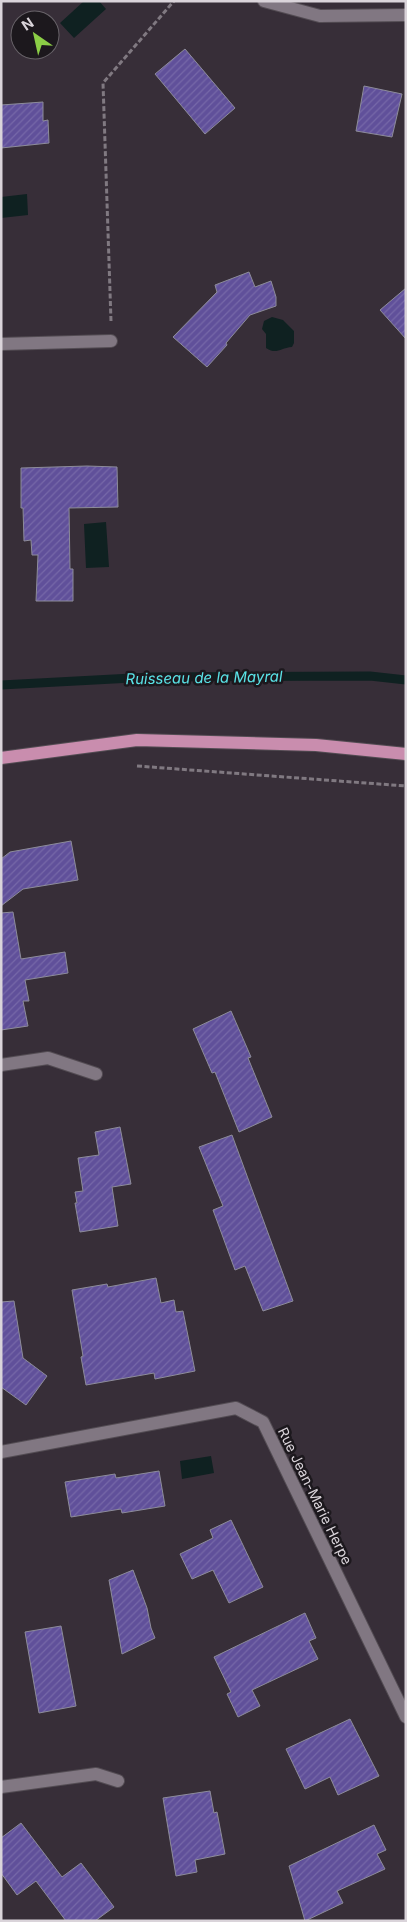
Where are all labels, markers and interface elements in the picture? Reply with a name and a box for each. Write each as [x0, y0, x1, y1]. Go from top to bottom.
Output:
north arrow [10, 10, 60, 60]
text: N [18, 14, 37, 34]
water label: Ruisseau de la Mayral [125, 667, 283, 688]
street label: Rue Jean-Marie Herpe [275, 1424, 356, 1567]

